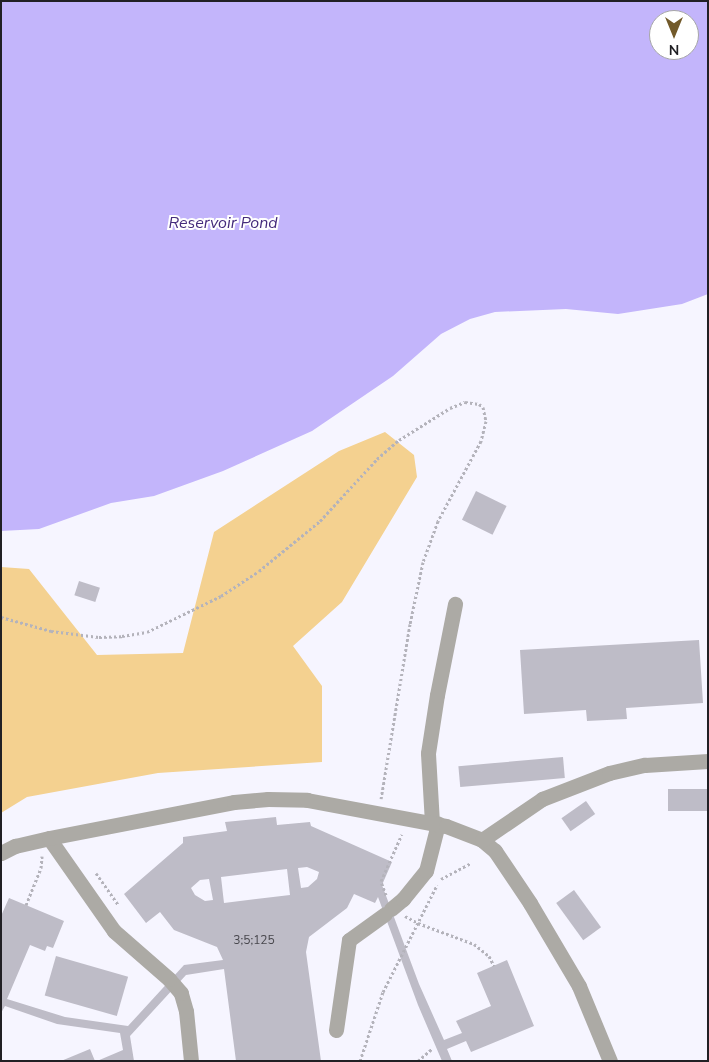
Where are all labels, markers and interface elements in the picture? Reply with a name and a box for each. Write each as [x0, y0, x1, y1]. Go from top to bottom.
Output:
north arrow [649, 10, 699, 60]
text: N [669, 40, 679, 59]
water label: Reservoir Pond [168, 213, 278, 233]
house number: 3;5;125 [233, 934, 275, 948]

